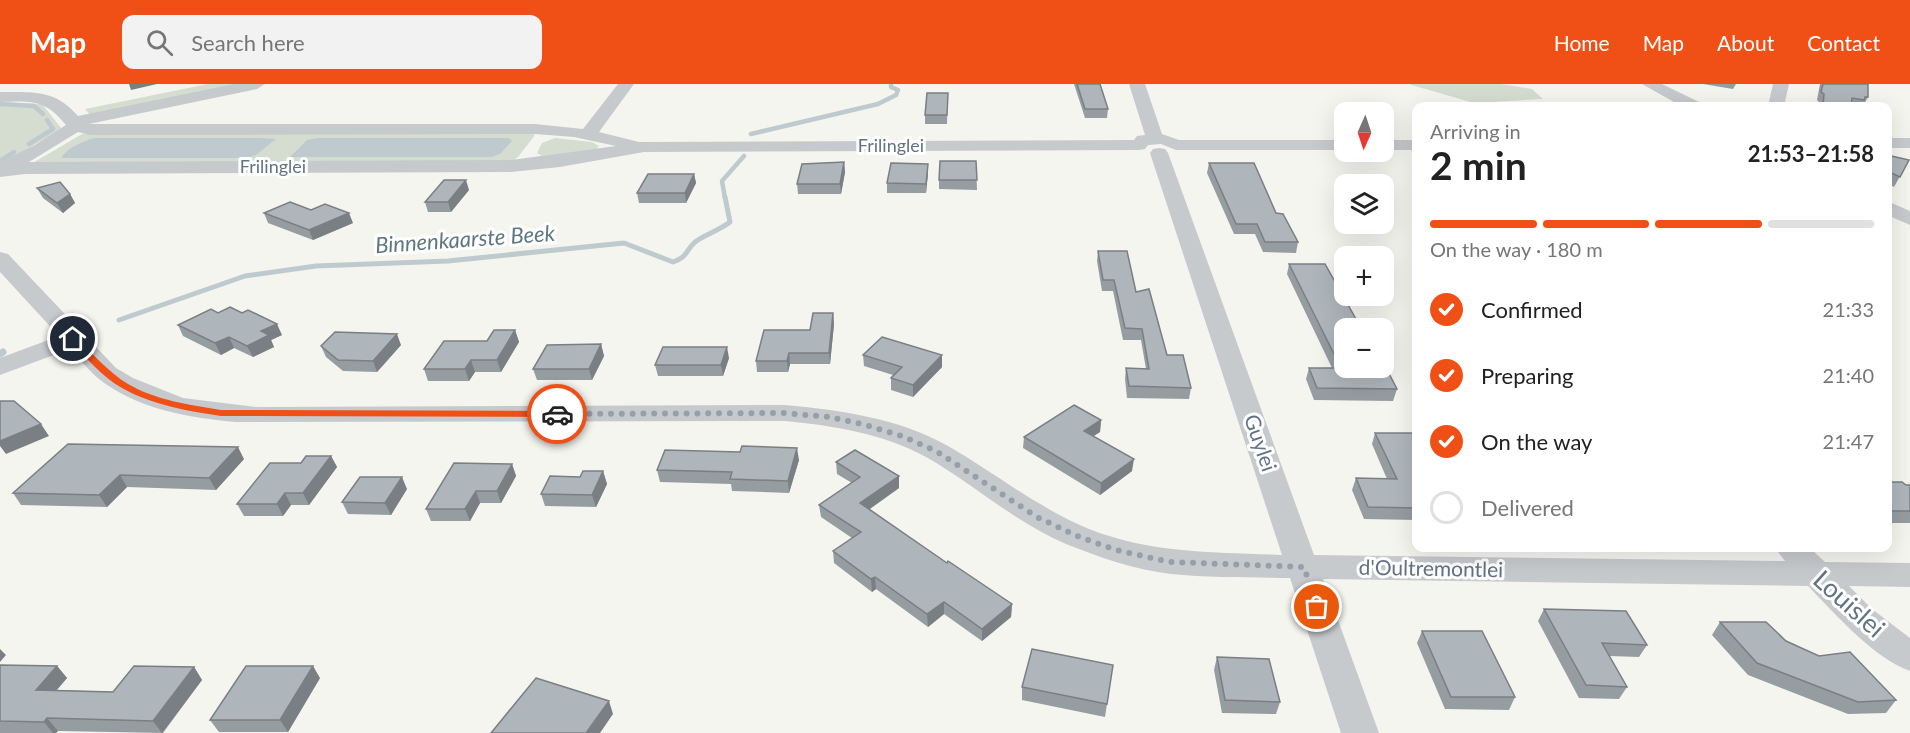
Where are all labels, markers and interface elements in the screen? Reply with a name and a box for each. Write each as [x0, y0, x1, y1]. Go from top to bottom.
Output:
search box [122, 15, 542, 69]
text: Map [30, 25, 86, 59]
icon: search [143, 26, 176, 59]
text: Search here [191, 29, 305, 56]
text: Home [1554, 30, 1610, 55]
text: Map [1643, 30, 1684, 55]
text: About [1717, 30, 1774, 55]
text: Contact [1807, 30, 1880, 55]
north arrow [1334, 102, 1394, 162]
map controls [1334, 102, 1394, 378]
text: Arriving in [1430, 119, 1521, 143]
street label: Frilinglei [858, 134, 924, 156]
text: 21:53–21:58 [1748, 140, 1874, 167]
text: 2 min [1430, 142, 1527, 188]
street label: Frilinglei [240, 155, 306, 177]
button: layers [1334, 174, 1394, 234]
water label: Binnenkaarste Beek [374, 219, 556, 258]
text: On the way · 180 m [1430, 237, 1603, 261]
button: + [1334, 246, 1394, 306]
icon: check [1430, 293, 1463, 326]
text: Confirmed [1481, 296, 1583, 323]
text: 21:33 [1823, 297, 1874, 321]
pin [47, 313, 98, 364]
button: − [1334, 318, 1394, 378]
icon: home [56, 322, 89, 355]
icon: check [1430, 359, 1463, 392]
text: Preparing [1481, 362, 1573, 389]
text: 21:40 [1823, 363, 1874, 387]
courier [527, 384, 587, 444]
icon: car [541, 398, 574, 431]
street label: Guylei [1240, 411, 1283, 474]
icon: check [1430, 425, 1463, 458]
text: On the way [1481, 428, 1592, 455]
text: 21:47 [1823, 429, 1874, 453]
text: Delivered [1481, 494, 1574, 521]
street label: d'Oultremontlei [1359, 554, 1504, 581]
street label: Louislei [1807, 563, 1892, 644]
pin [1291, 581, 1342, 632]
icon: bag [1300, 590, 1333, 623]

